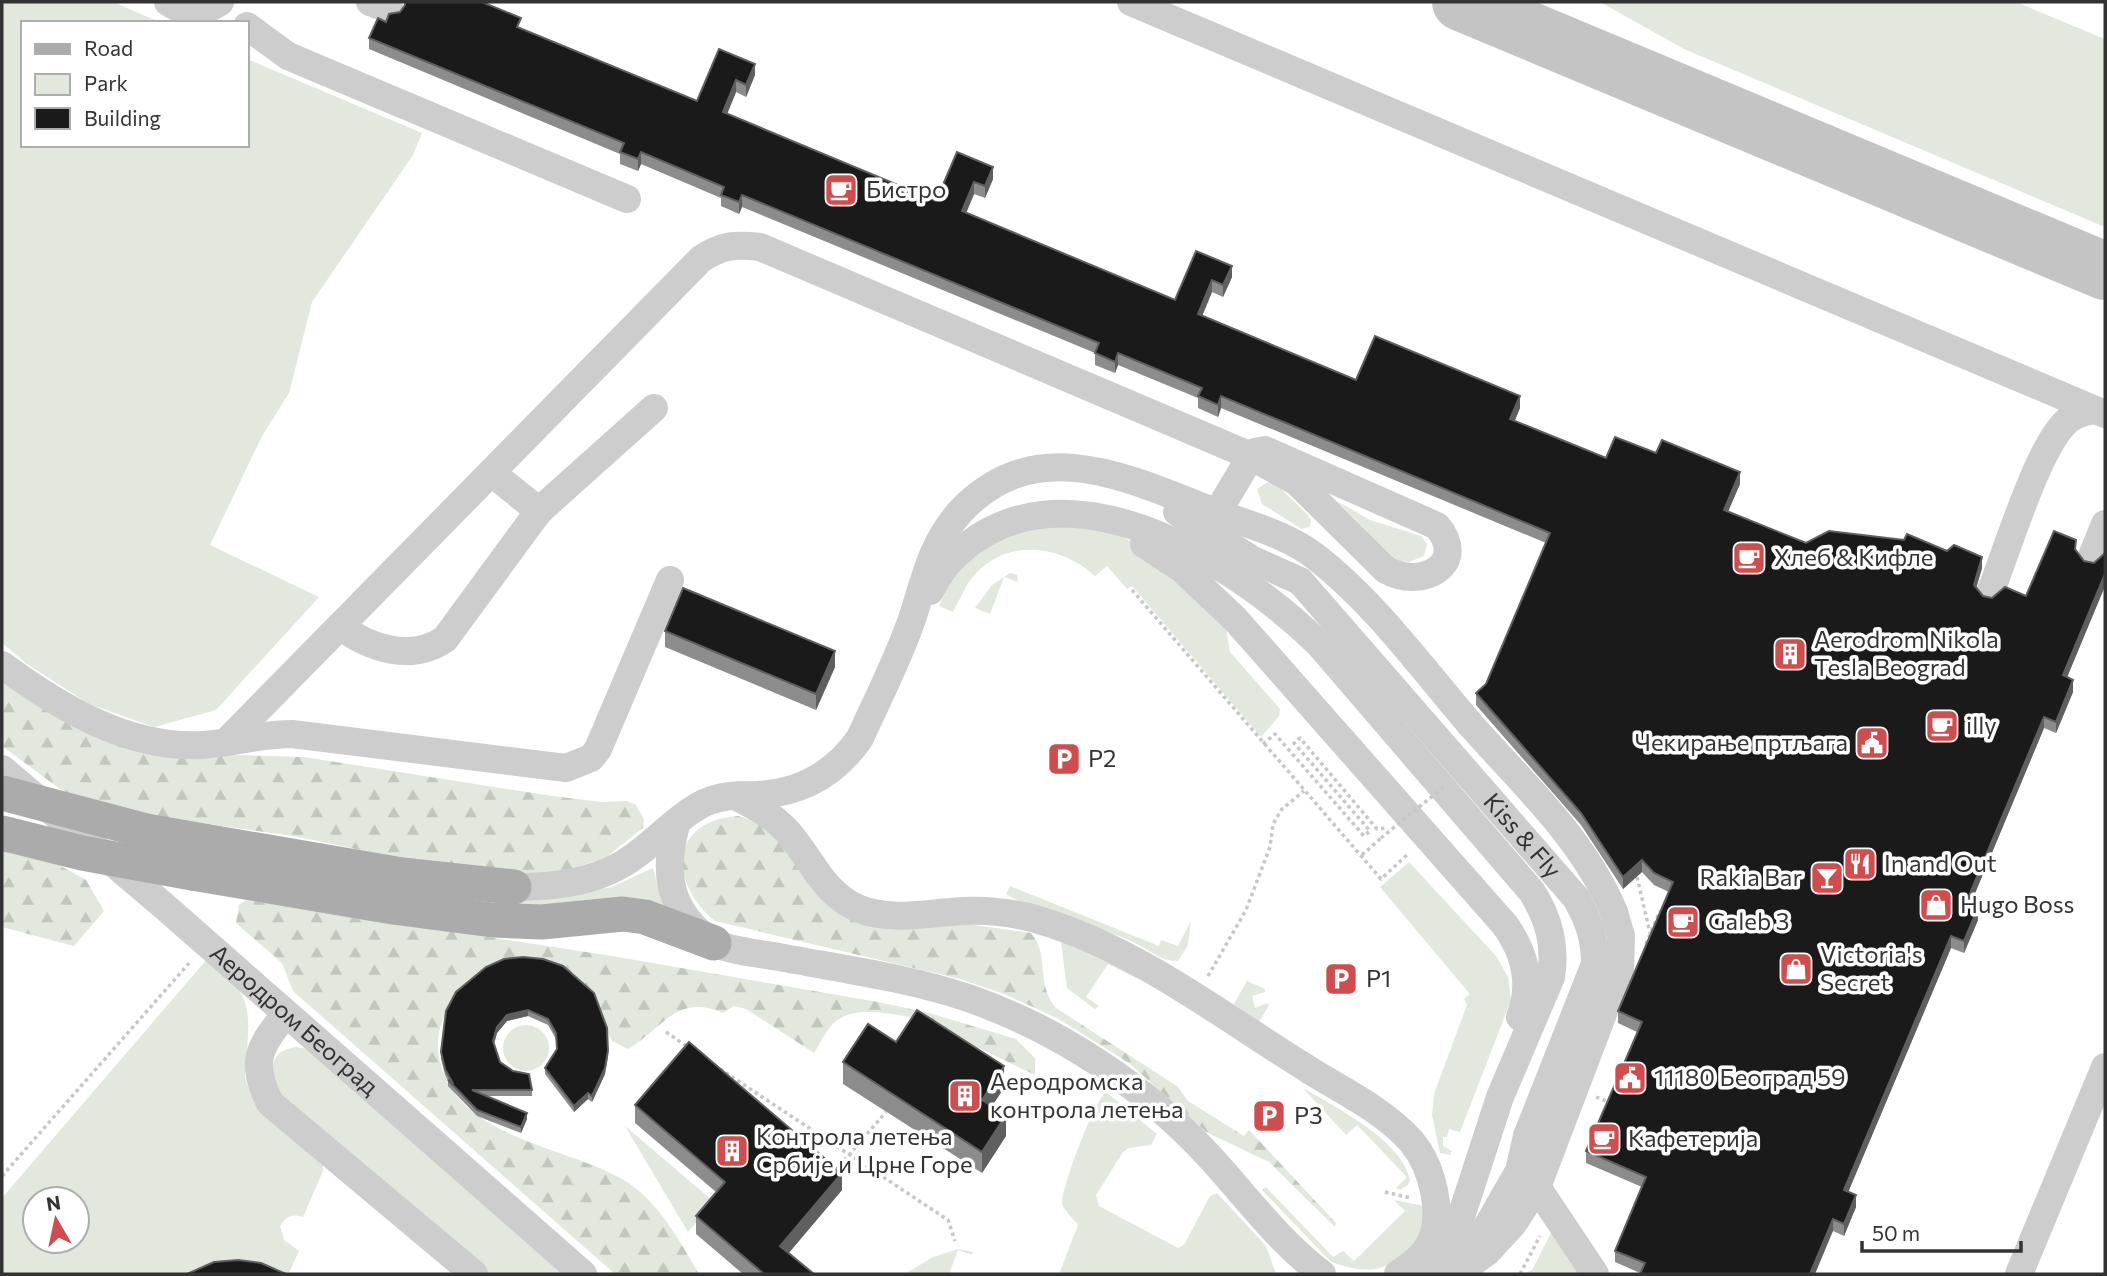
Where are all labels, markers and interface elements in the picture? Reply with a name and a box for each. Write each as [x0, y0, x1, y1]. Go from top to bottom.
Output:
legend [21, 21, 248, 147]
text: Road [84, 35, 133, 60]
text: Park [84, 70, 128, 95]
text: Building [84, 105, 161, 130]
cafe icon: Бистро [822, 171, 860, 209]
place label: Бистро [866, 174, 946, 203]
cafe icon: Хлеб & Кифле [1730, 539, 1768, 577]
place label: Хлеб & Кифле [1774, 542, 1933, 571]
place label: Aerodrom Nikola Tesla Beograd [1814, 624, 1999, 681]
building icon: Aerodrom Nikola Tesla Beograd [1771, 635, 1809, 673]
cafe icon: illy [1923, 707, 1961, 745]
place label: illy [1966, 710, 1997, 739]
public building icon: Чекирање пртљага [1853, 724, 1891, 762]
place label: Чекирање пртљага [1635, 727, 1848, 756]
parking icon: P2 [1045, 740, 1083, 778]
place label: P2 [1088, 743, 1116, 772]
street label: Kiss & Fly [1478, 786, 1568, 883]
restaurant icon: In and Out [1841, 845, 1879, 883]
place label: In and Out [1884, 848, 1997, 877]
bar icon: Rakia Bar [1808, 859, 1846, 897]
place label: Rakia Bar [1699, 862, 1802, 891]
shop icon: Hugo Boss [1917, 886, 1955, 924]
place label: Hugo Boss [1960, 889, 2075, 918]
cafe icon: Galeb 3 [1664, 903, 1702, 941]
place label: Galeb 3 [1708, 906, 1789, 935]
street label: Аеродром Београд [205, 937, 385, 1100]
place label: Victoria's Secret [1820, 939, 1923, 996]
shop icon: Victoria's Secret [1777, 950, 1815, 988]
parking icon: P1 [1322, 960, 1360, 998]
place label: P1 [1366, 963, 1391, 992]
public building icon: 11180 Београд 59 [1611, 1059, 1649, 1097]
place label: 11180 Београд 59 [1654, 1062, 1846, 1091]
place label: Аеродромска контрола летења [990, 1066, 1184, 1123]
building icon: Аеродромска контрола летења [946, 1077, 984, 1115]
parking icon: P3 [1250, 1097, 1288, 1135]
place label: P3 [1294, 1100, 1323, 1129]
cafe icon: Кафетерија [1585, 1120, 1623, 1158]
place label: Контрола летења Србије и Црне Горе [756, 1121, 973, 1178]
place label: Кафетерија [1628, 1123, 1758, 1152]
building icon: Контрола летења Србије и Црне Горе [713, 1132, 751, 1170]
north arrow [21, 1185, 91, 1255]
text: N [44, 1190, 62, 1215]
scale bar [1862, 1210, 2021, 1254]
text: 50 m [1872, 1220, 1920, 1245]

